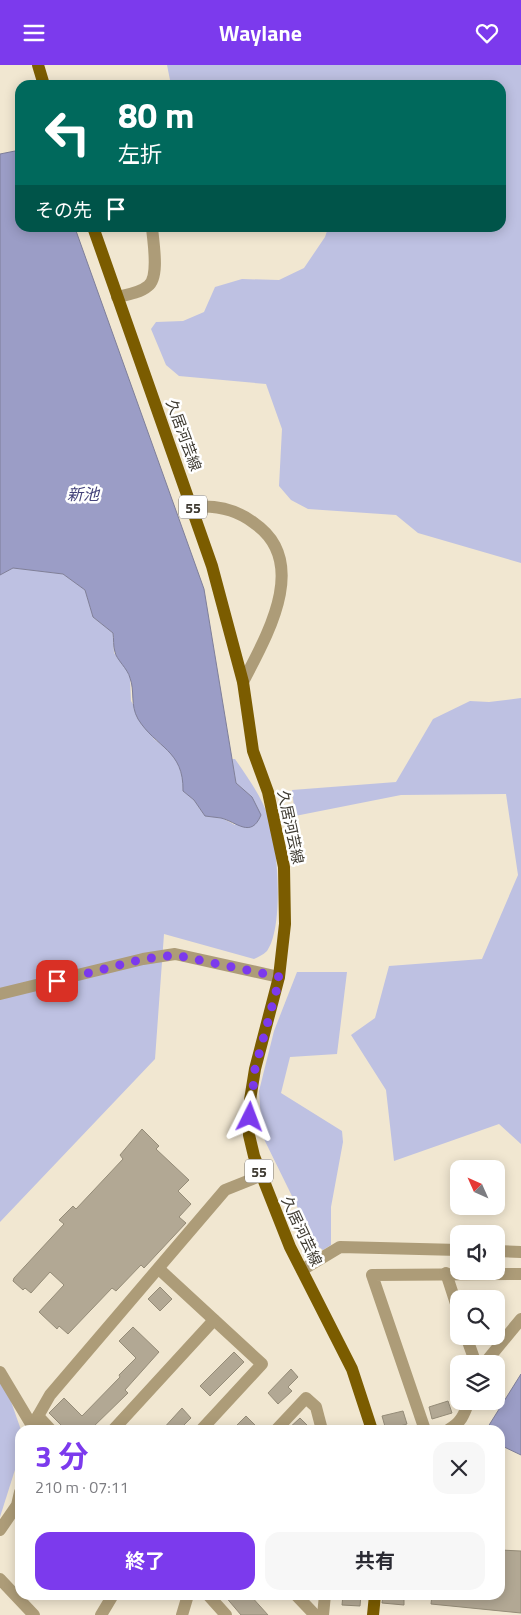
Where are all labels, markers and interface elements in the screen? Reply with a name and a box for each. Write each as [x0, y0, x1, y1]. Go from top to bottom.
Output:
text: Waylane [219, 16, 302, 50]
icon: menu [20, 19, 48, 47]
icon: heart [473, 19, 501, 47]
text: 80 m [118, 88, 194, 142]
icon: left [35, 100, 100, 165]
text: 左折 [118, 137, 162, 171]
text: その先 [35, 195, 92, 224]
icon: arrive [102, 195, 130, 223]
street label: 久居河芸線 [160, 396, 208, 474]
water label: 新池 [67, 482, 101, 506]
road number: 55 [179, 496, 207, 519]
street label: 久居河芸線 [272, 788, 310, 866]
pin [36, 960, 78, 1002]
icon: arrive [43, 967, 71, 995]
position arrow [223, 1090, 275, 1142]
road number: 55 [245, 1159, 273, 1183]
north arrow [450, 1160, 505, 1215]
map controls [450, 1160, 505, 1410]
street label: 久居河芸線 [276, 1192, 328, 1270]
button: sound [450, 1225, 505, 1280]
button: search [450, 1290, 505, 1345]
button: layers [450, 1355, 505, 1410]
text: 3 分 [35, 1433, 88, 1479]
button: close [433, 1442, 485, 1494]
text: 210 m · 07:11 [35, 1475, 129, 1499]
button: 終了 [35, 1532, 255, 1590]
button: 共有 [265, 1532, 485, 1590]

